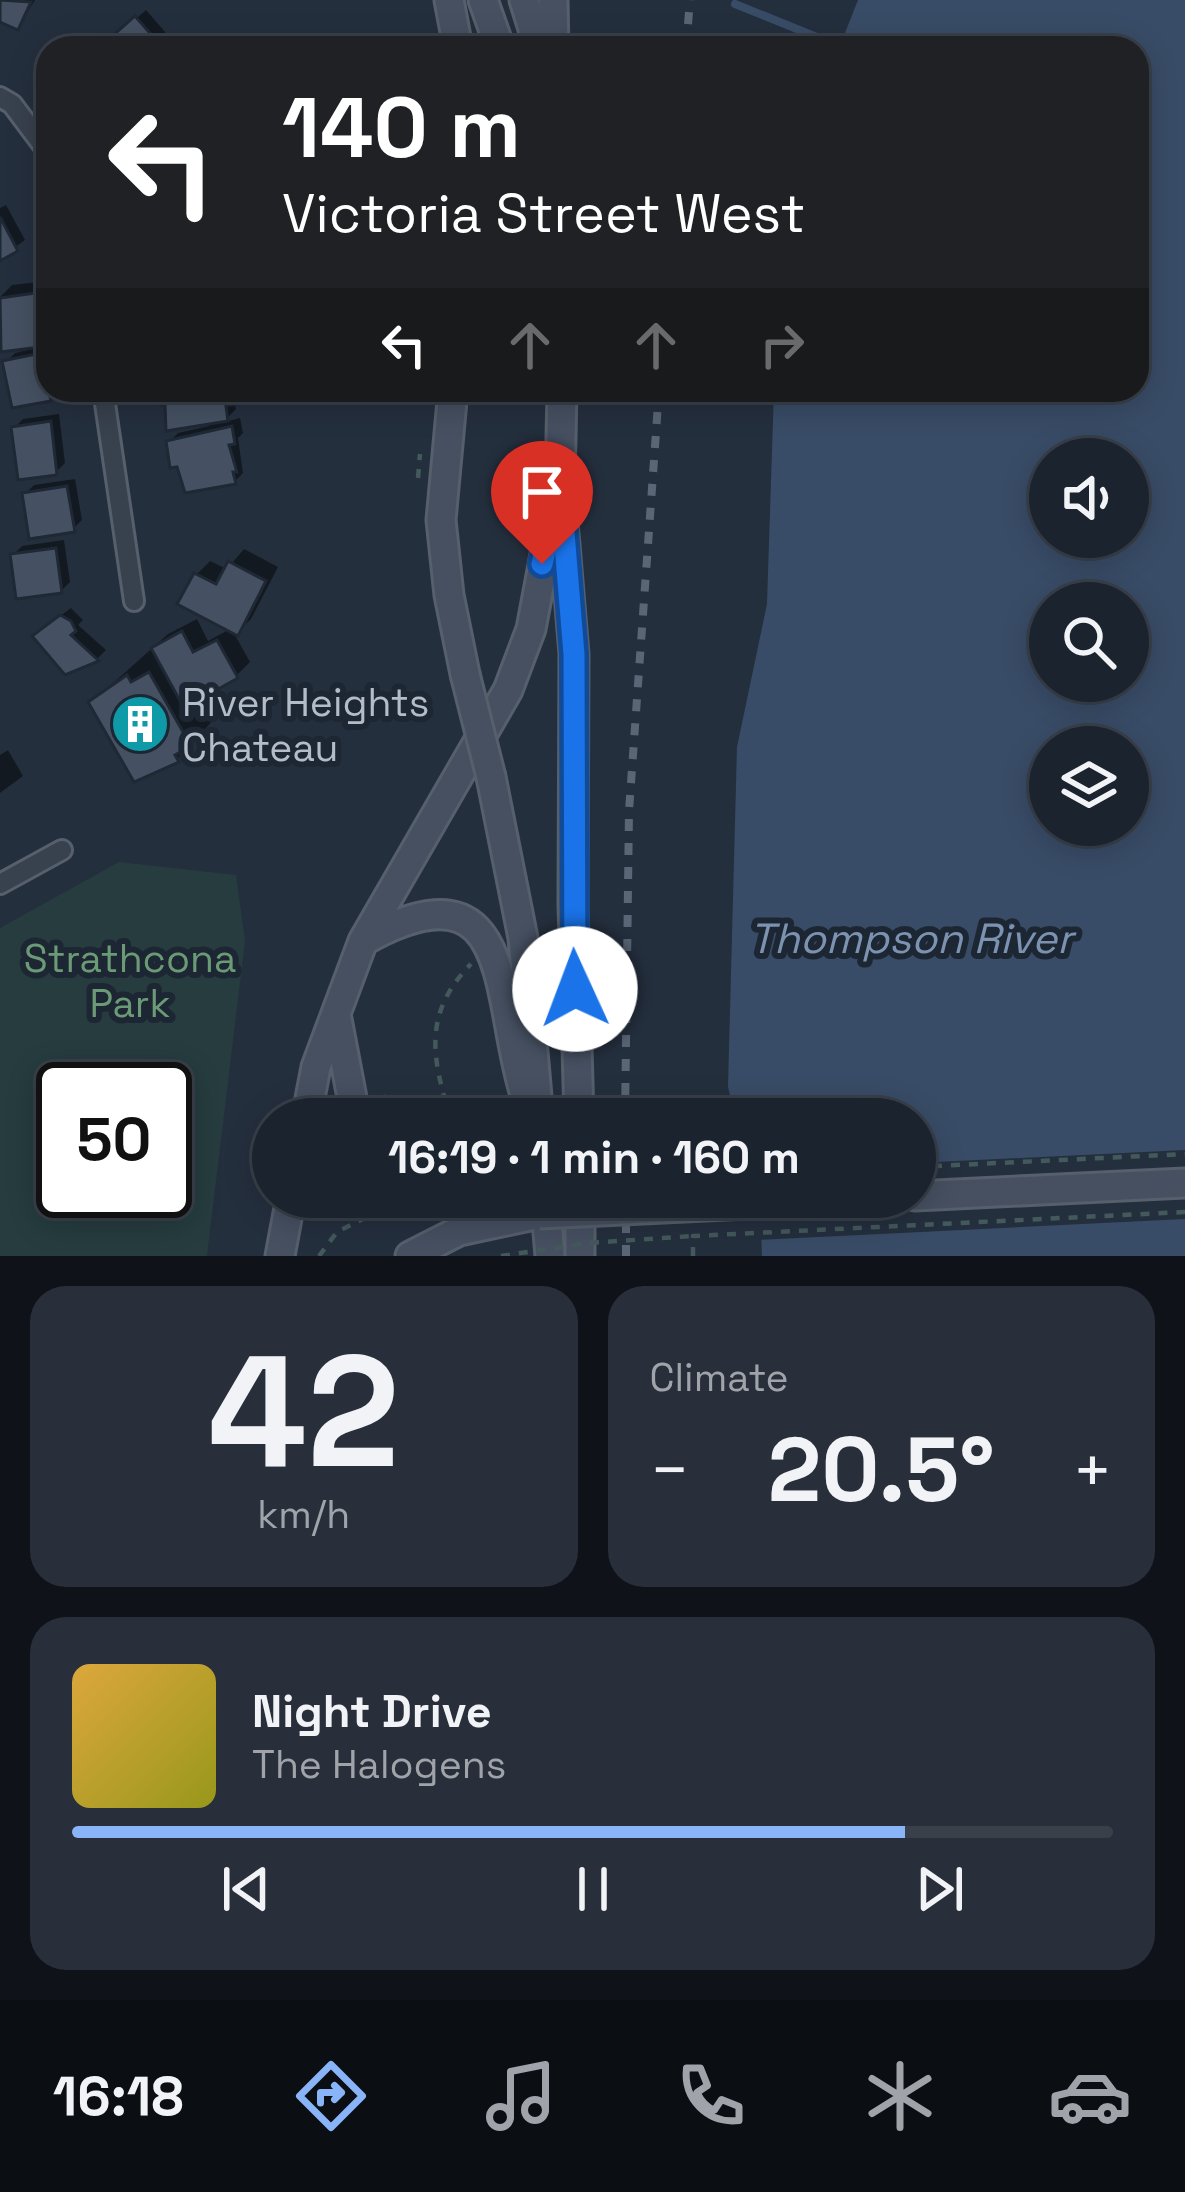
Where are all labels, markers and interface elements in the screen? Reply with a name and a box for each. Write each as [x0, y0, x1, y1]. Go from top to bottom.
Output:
text: 140 m [282, 74, 521, 182]
icon: left [84, 84, 240, 240]
text: Victoria Street West [282, 179, 805, 248]
icon: left [371, 312, 437, 378]
icon: ahead [497, 312, 563, 378]
icon: ahead [623, 312, 689, 378]
icon: right [749, 312, 815, 378]
map controls [1029, 438, 1149, 846]
button: sound [1029, 438, 1149, 558]
pin [491, 441, 593, 564]
icon: arrive [509, 459, 575, 525]
button: search [1029, 582, 1149, 702]
place label: River Heights Chateau [182, 678, 429, 772]
building icon: River Heights Chateau [109, 693, 171, 755]
button: layers [1029, 726, 1149, 846]
water label: Thompson River [749, 912, 1077, 965]
position arrow [512, 926, 638, 1052]
park label: Strathcona Park [24, 934, 236, 1028]
speed limit sign: 50 [36, 1062, 192, 1218]
text: 16:19 · 1 min · 160 m [388, 1129, 800, 1186]
text: 42 [208, 1312, 400, 1512]
text: Climate [650, 1353, 789, 1402]
text: 20.5° [768, 1412, 995, 1527]
text: − [650, 1428, 690, 1512]
text: + [1072, 1428, 1113, 1512]
text: km/h [257, 1490, 350, 1539]
text: Night Drive [252, 1683, 492, 1740]
text: The Halogens [252, 1740, 506, 1789]
icon: previous [213, 1856, 279, 1922]
icon: pause [560, 1856, 626, 1922]
icon: next [907, 1856, 973, 1922]
icon: directions [289, 2054, 373, 2138]
icon: music [479, 2054, 563, 2138]
icon: phone [669, 2054, 753, 2138]
icon: climate [858, 2054, 942, 2138]
icon: car [1048, 2054, 1132, 2138]
text: 16:18 [53, 2062, 184, 2131]

